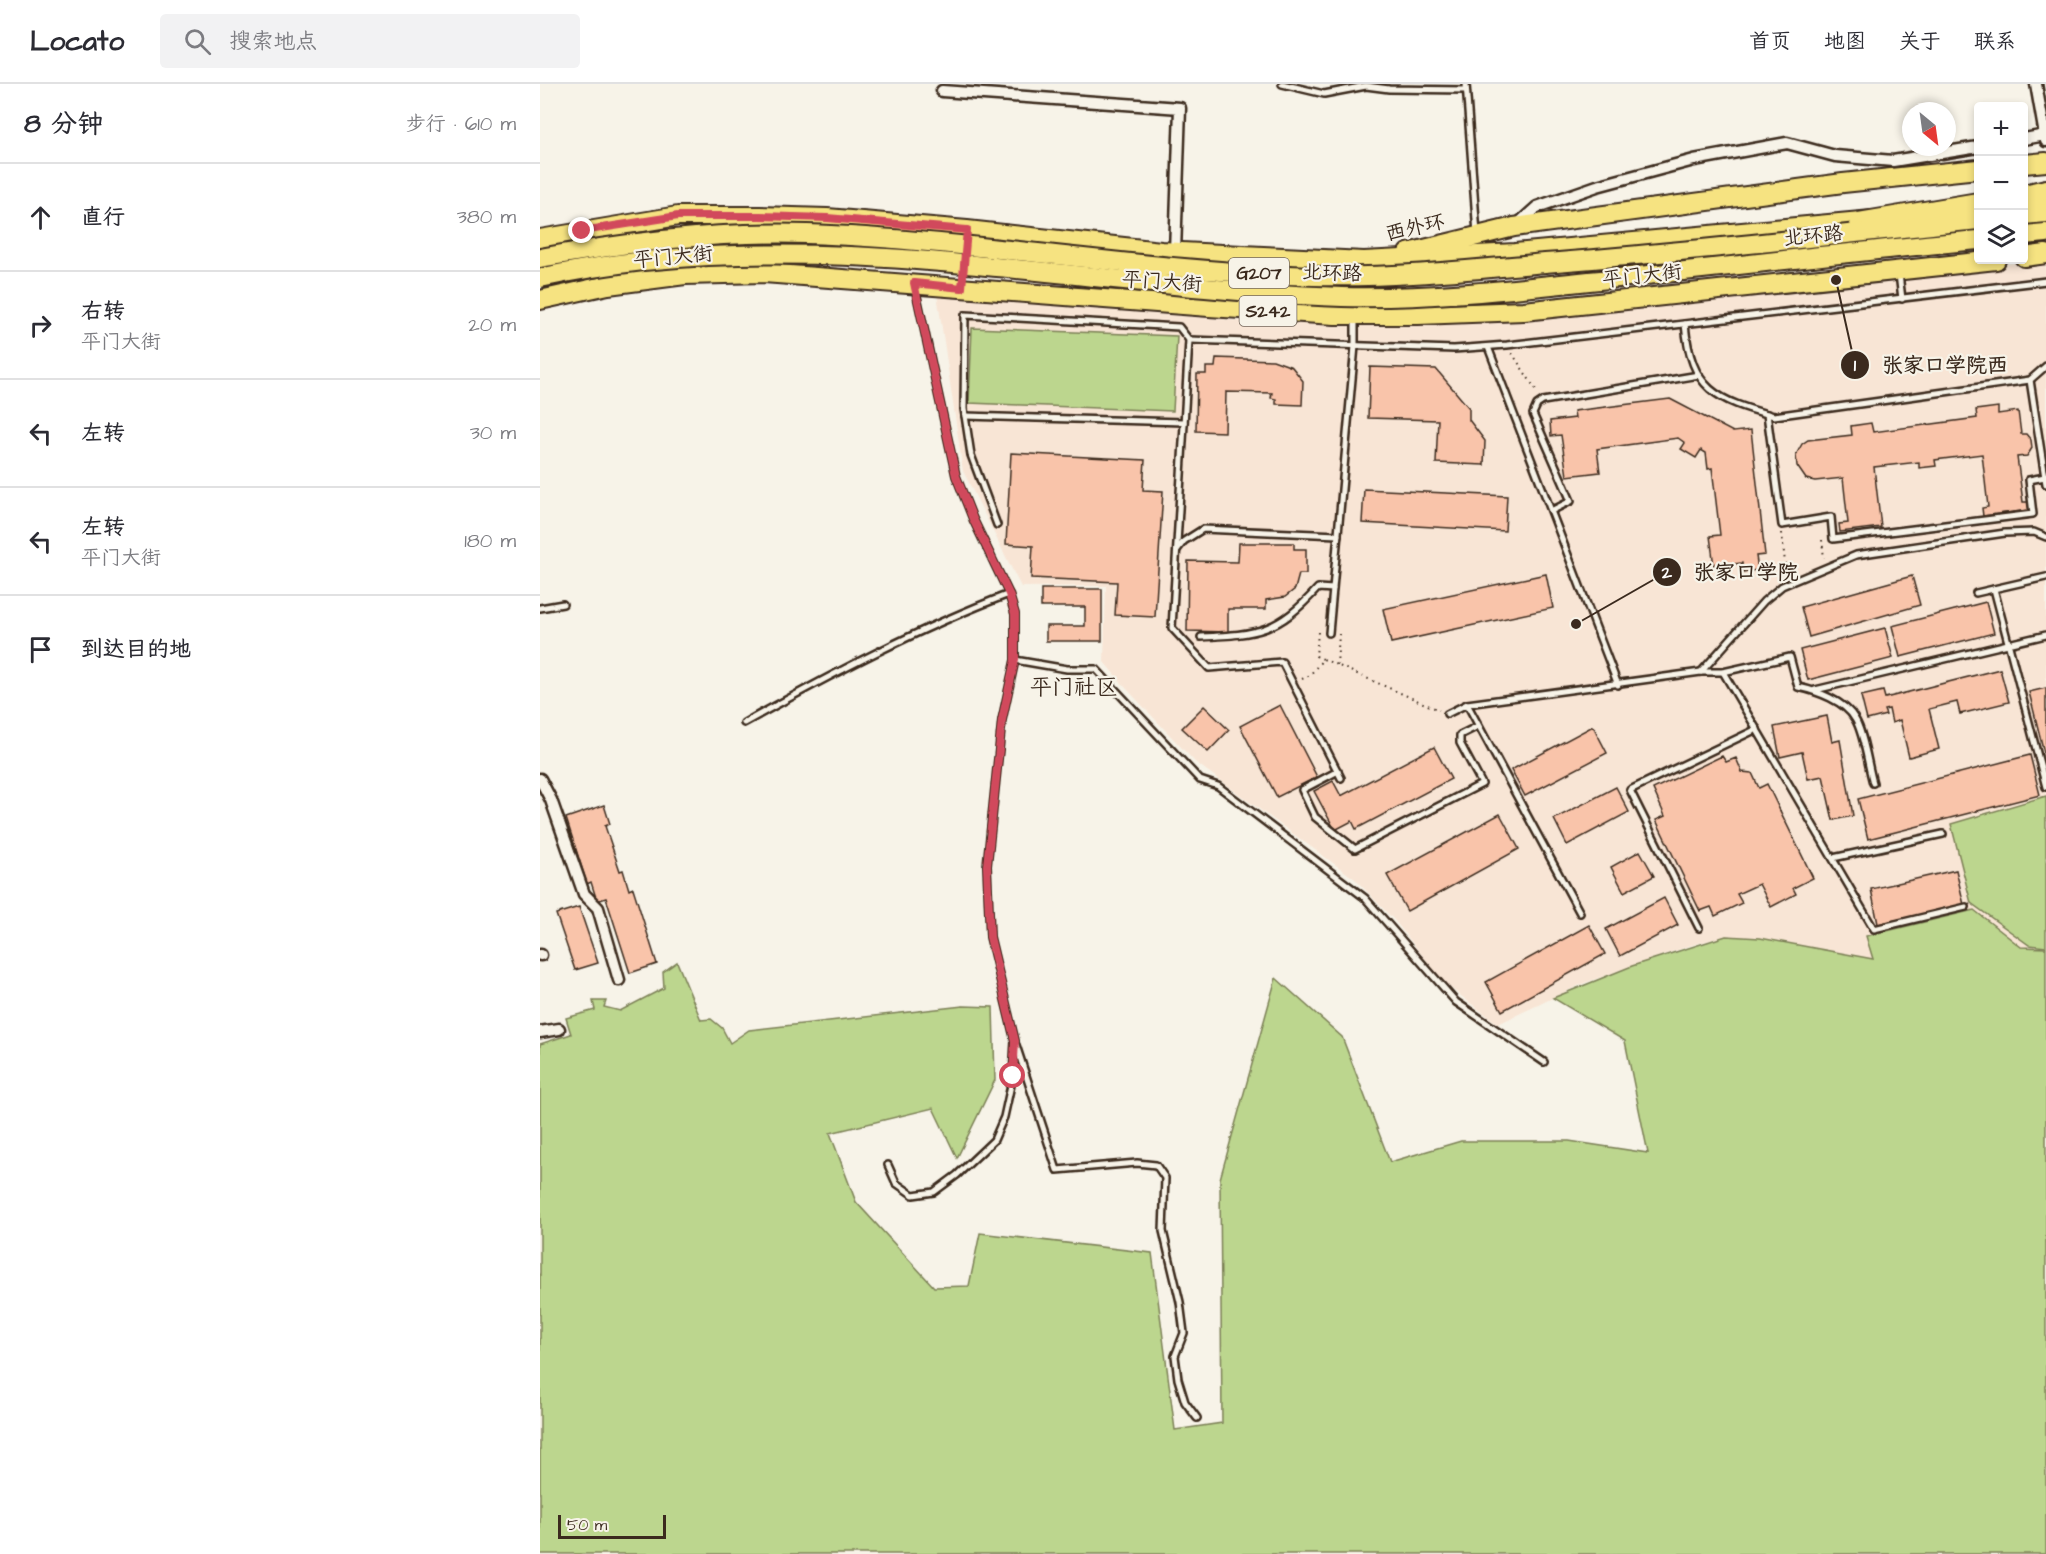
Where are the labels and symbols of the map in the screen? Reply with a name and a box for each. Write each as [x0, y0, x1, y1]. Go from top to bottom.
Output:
north arrow [1902, 102, 1956, 156]
street label: 西外环 [1383, 208, 1448, 248]
route end [568, 217, 594, 243]
street label: 北环路 [1782, 219, 1845, 253]
street label: 平门大街 [632, 240, 714, 274]
road number: G207 [1229, 258, 1289, 288]
street label: 北环路 [1301, 258, 1363, 288]
street label: 平门大街 [1601, 258, 1683, 294]
street label: 平门大街 [1121, 265, 1203, 299]
road number: S242 [1240, 296, 1296, 326]
callout: 张家口学院西 [1840, 345, 2020, 384]
text: 张家口学院西 [1882, 351, 2008, 380]
text: 1 [1854, 353, 1857, 378]
callout: 张家口学院 [1652, 552, 1811, 591]
text: 张家口学院 [1694, 558, 1799, 587]
text: 2 [1661, 560, 1673, 585]
district label: 平门社区 [1030, 672, 1118, 703]
route start [999, 1062, 1025, 1088]
scale bar [558, 1512, 666, 1540]

